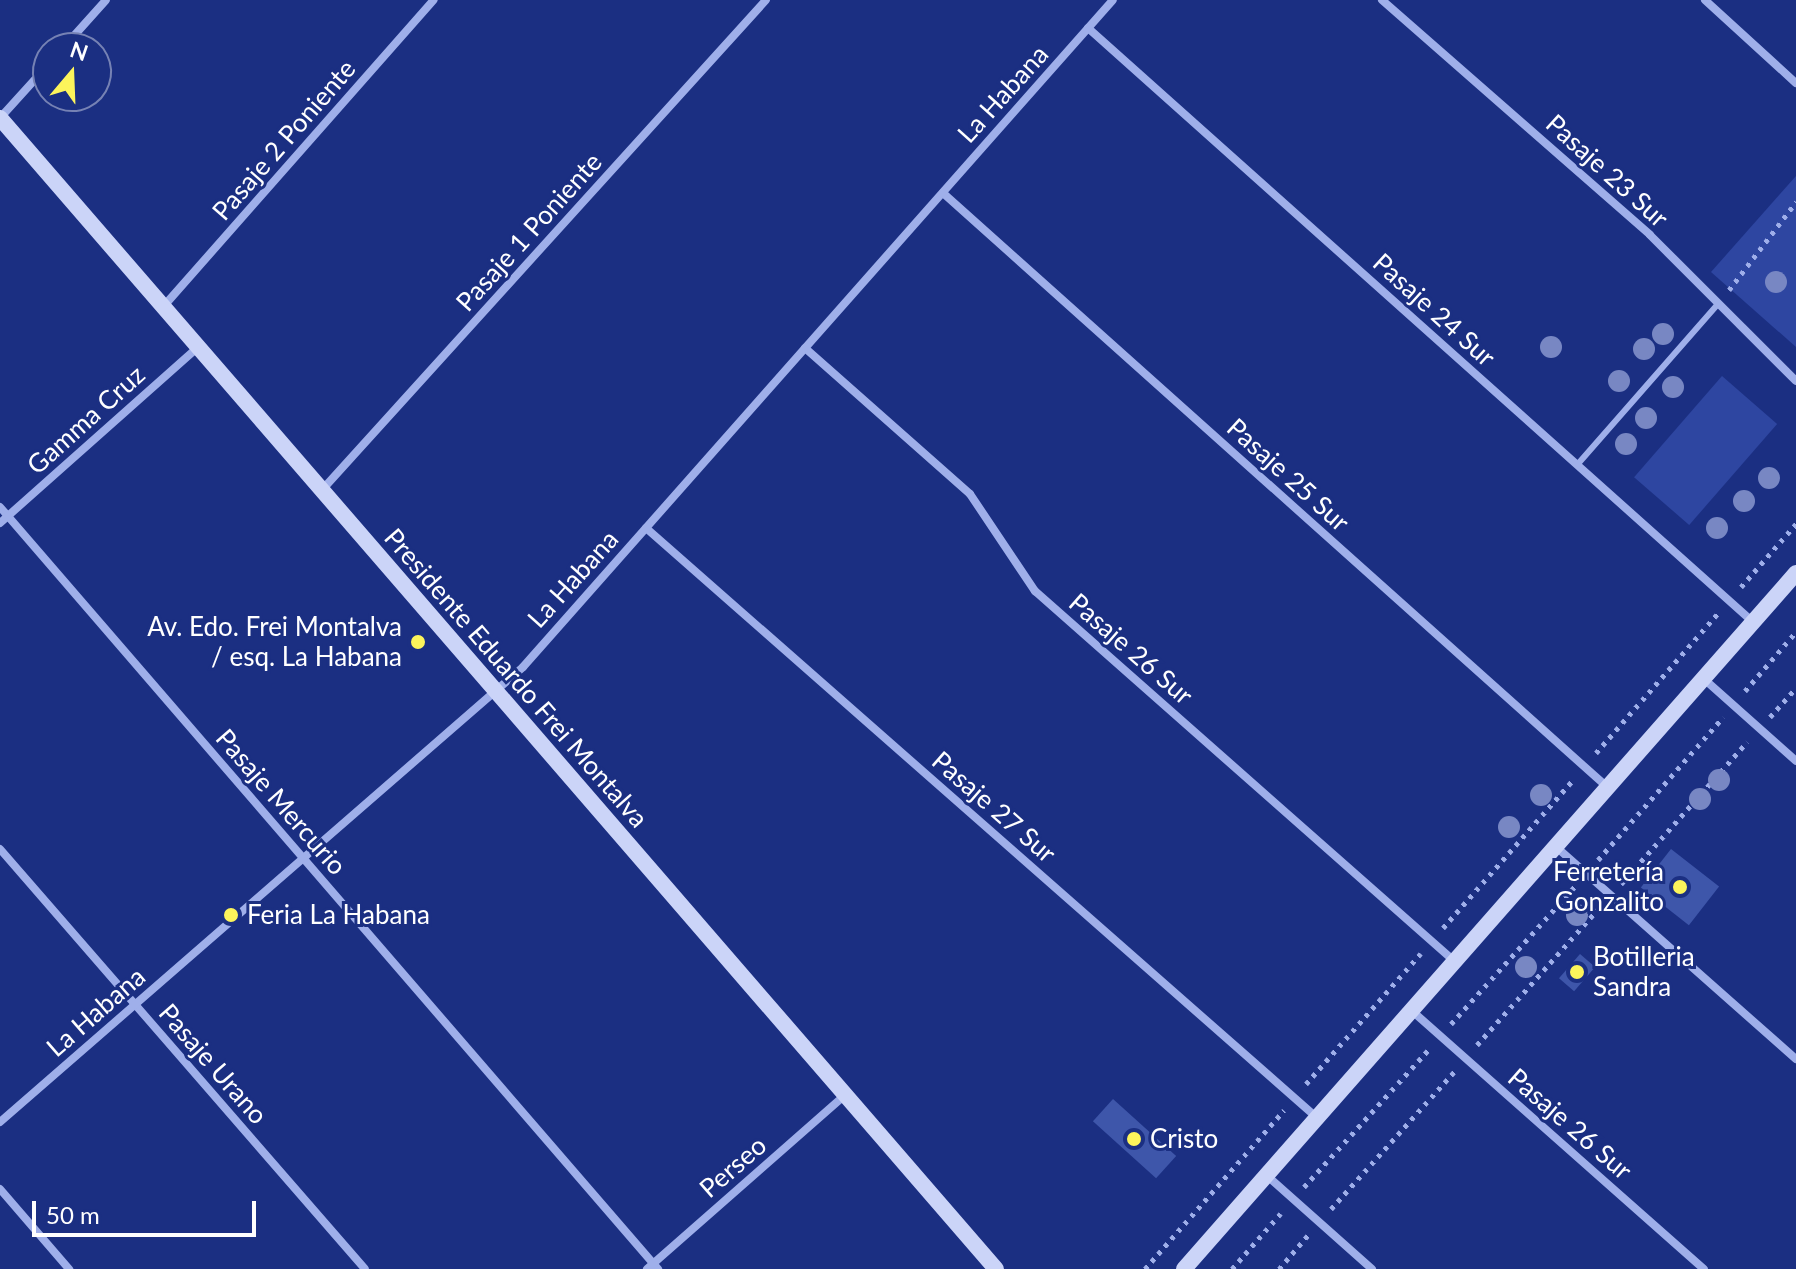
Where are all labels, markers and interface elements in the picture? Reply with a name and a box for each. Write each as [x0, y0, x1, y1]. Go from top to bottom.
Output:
north arrow [32, 32, 112, 112]
text: N [67, 35, 92, 66]
street label: La Habana [951, 39, 1055, 149]
street label: Pasaje 2 Poniente [206, 53, 362, 227]
street label: Pasaje 23 Sur [1540, 108, 1674, 234]
street label: Pasaje 1 Poniente [450, 146, 608, 318]
street label: Pasaje 24 Sur [1367, 247, 1501, 373]
street label: Gamma Cruz [21, 359, 151, 481]
street label: Pasaje 25 Sur [1221, 412, 1355, 538]
street label: Presidente Eduardo Frei Montalva [378, 522, 654, 834]
street label: La Habana [521, 524, 625, 634]
street label: Pasaje 26 Sur [1063, 587, 1199, 711]
place label: Av. Edo. Frei Montalva / esq. La Habana [147, 611, 402, 672]
marker: Av. Edo. Frei Montalva / esq. La Habana [409, 633, 427, 651]
street label: Pasaje Mercurio [209, 723, 353, 881]
street label: Pasaje 27 Sur [926, 745, 1062, 869]
place label: Ferretería Gonzalito [1553, 856, 1664, 918]
marker: Ferretería Gonzalito [1671, 878, 1689, 896]
place label: Feria La Habana [247, 899, 430, 931]
marker: Feria La Habana [222, 906, 240, 924]
place label: Botilleria Sandra [1593, 941, 1695, 1002]
street label: La Habana [40, 961, 152, 1063]
marker: Botilleria Sandra [1568, 963, 1586, 981]
street label: Pasaje Urano [152, 998, 274, 1130]
street label: Pasaje 26 Sur [1502, 1062, 1638, 1186]
place label: Cristo [1150, 1123, 1218, 1155]
street label: Perseo [693, 1130, 773, 1204]
marker: Cristo [1125, 1130, 1143, 1148]
scale bar [36, 1185, 260, 1235]
text: 50 m [46, 1200, 100, 1229]

